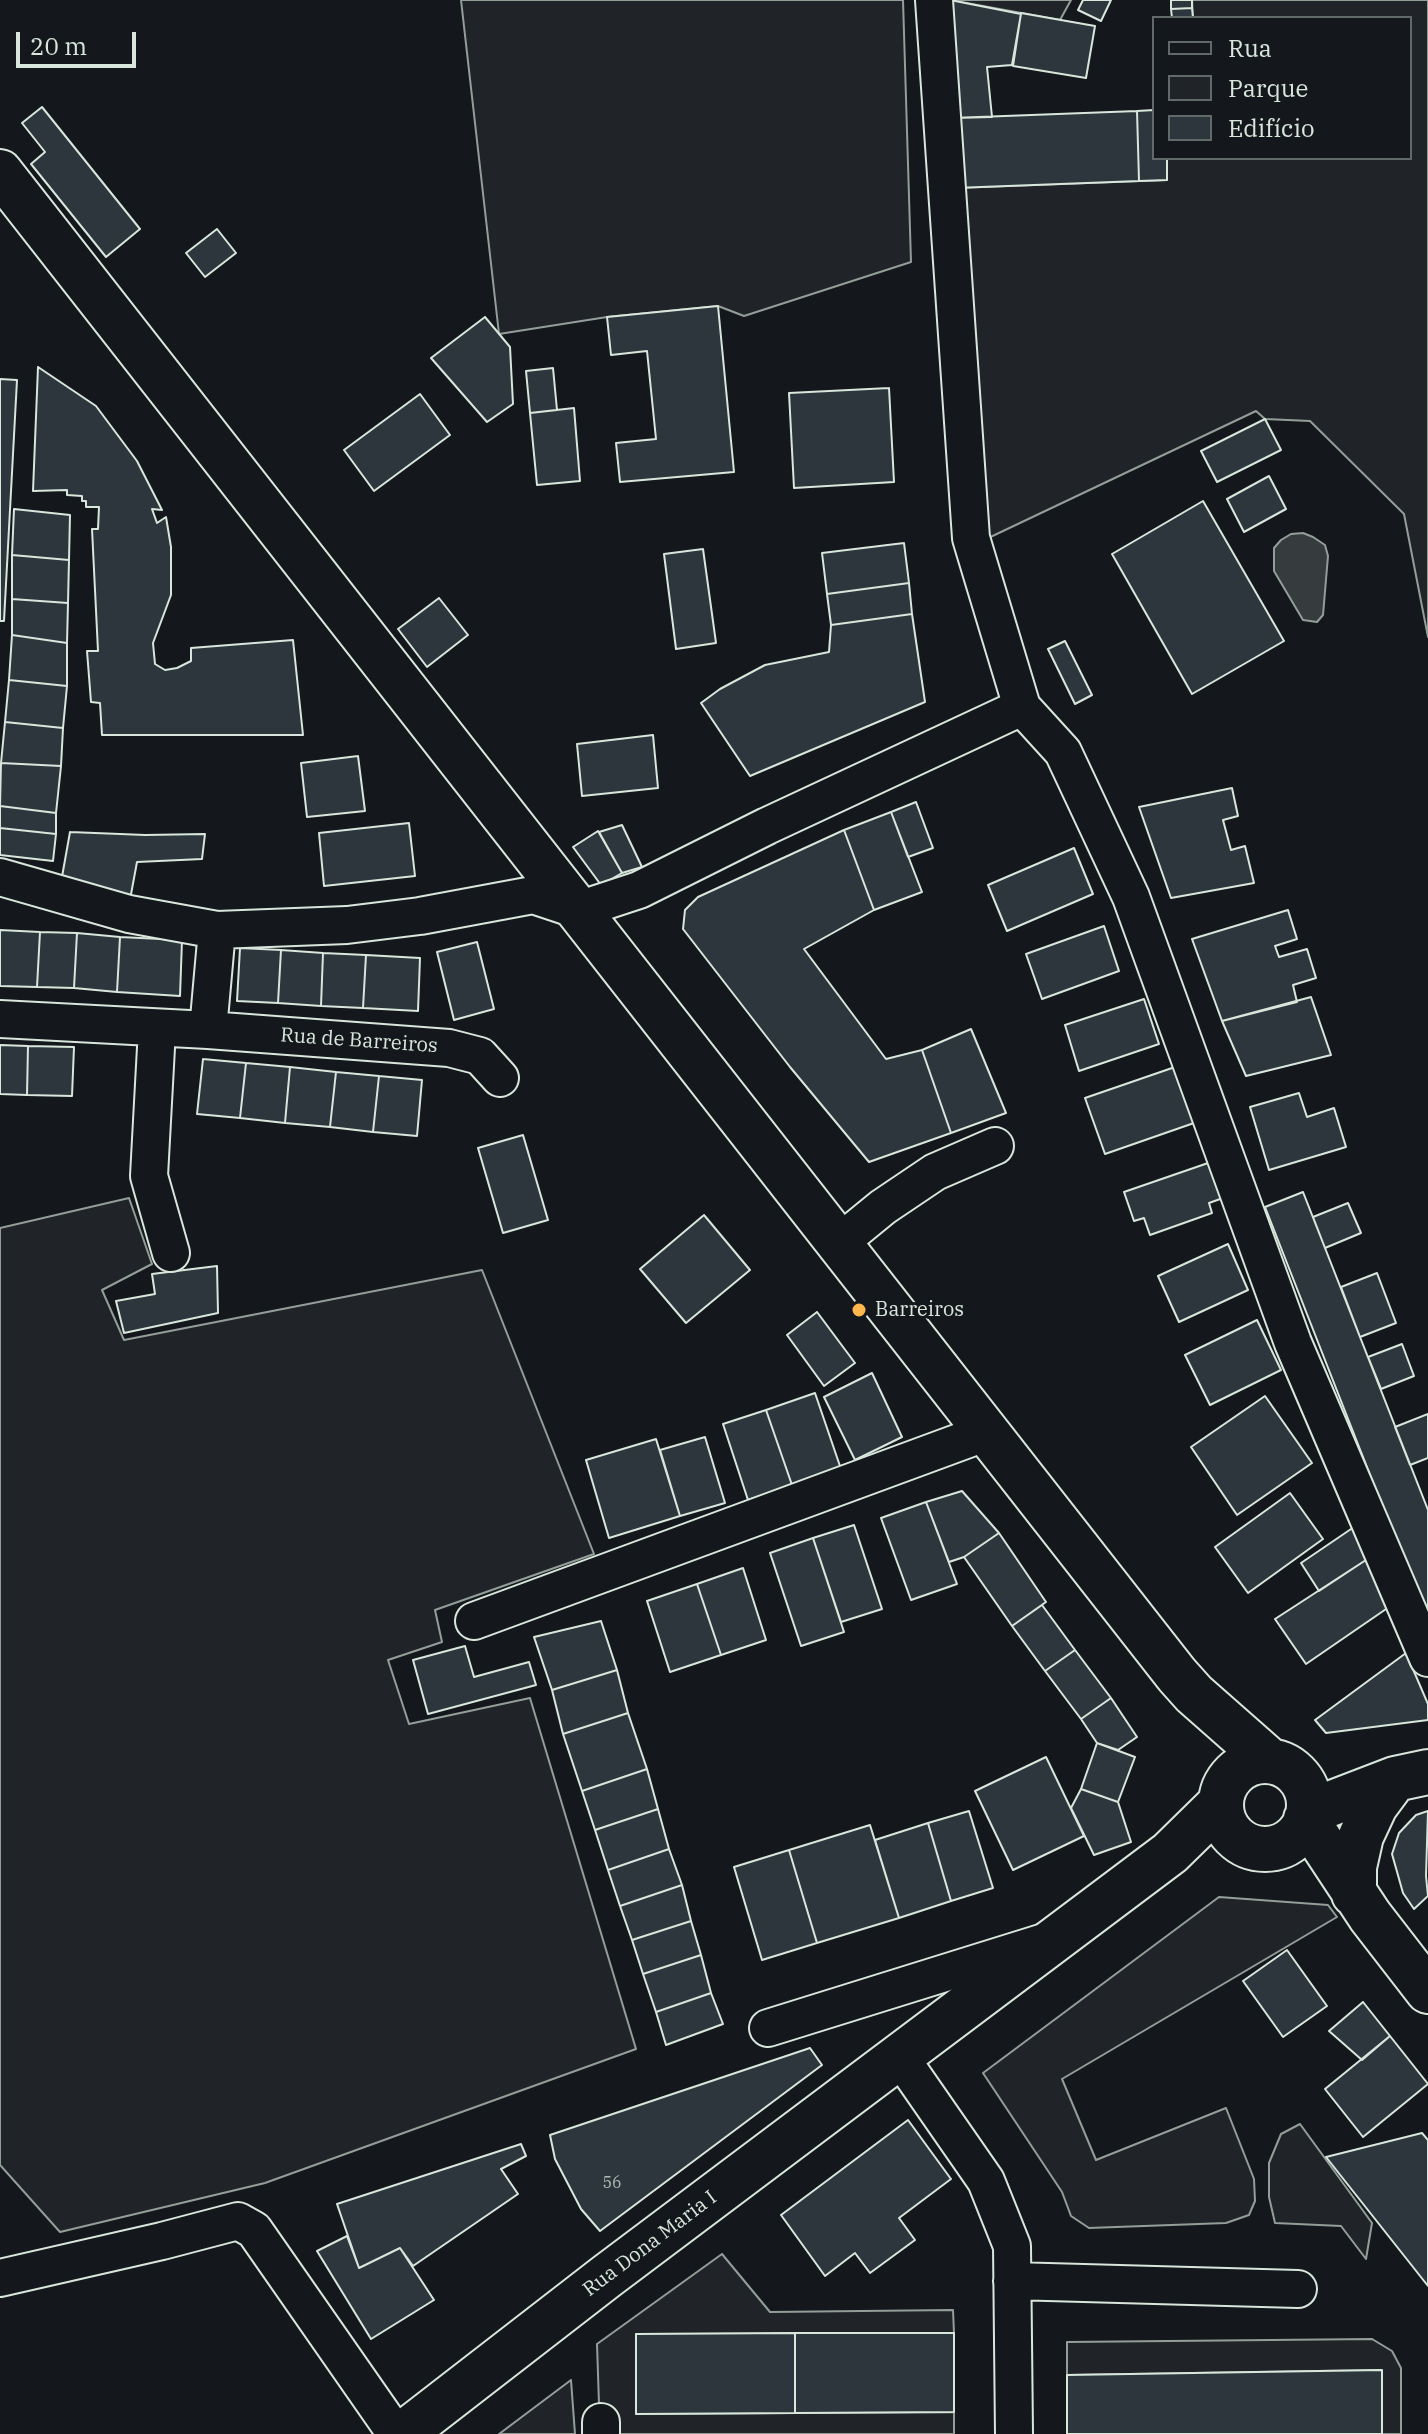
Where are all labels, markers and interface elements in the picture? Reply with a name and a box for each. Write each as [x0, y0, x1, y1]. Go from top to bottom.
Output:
scale bar [20, 16, 140, 66]
legend [1152, 16, 1412, 160]
text: 20 m [30, 30, 87, 62]
text: Rua [1228, 32, 1272, 64]
text: Parque [1228, 72, 1308, 104]
text: Edifício [1228, 112, 1315, 144]
street label: Rua de Barreiros [279, 1024, 439, 1058]
place label: Barreiros [875, 1298, 964, 1322]
marker: Barreiros [850, 1301, 868, 1319]
house number: 56 [602, 2173, 622, 2193]
street label: Rua Dona Maria I [578, 2186, 722, 2302]

